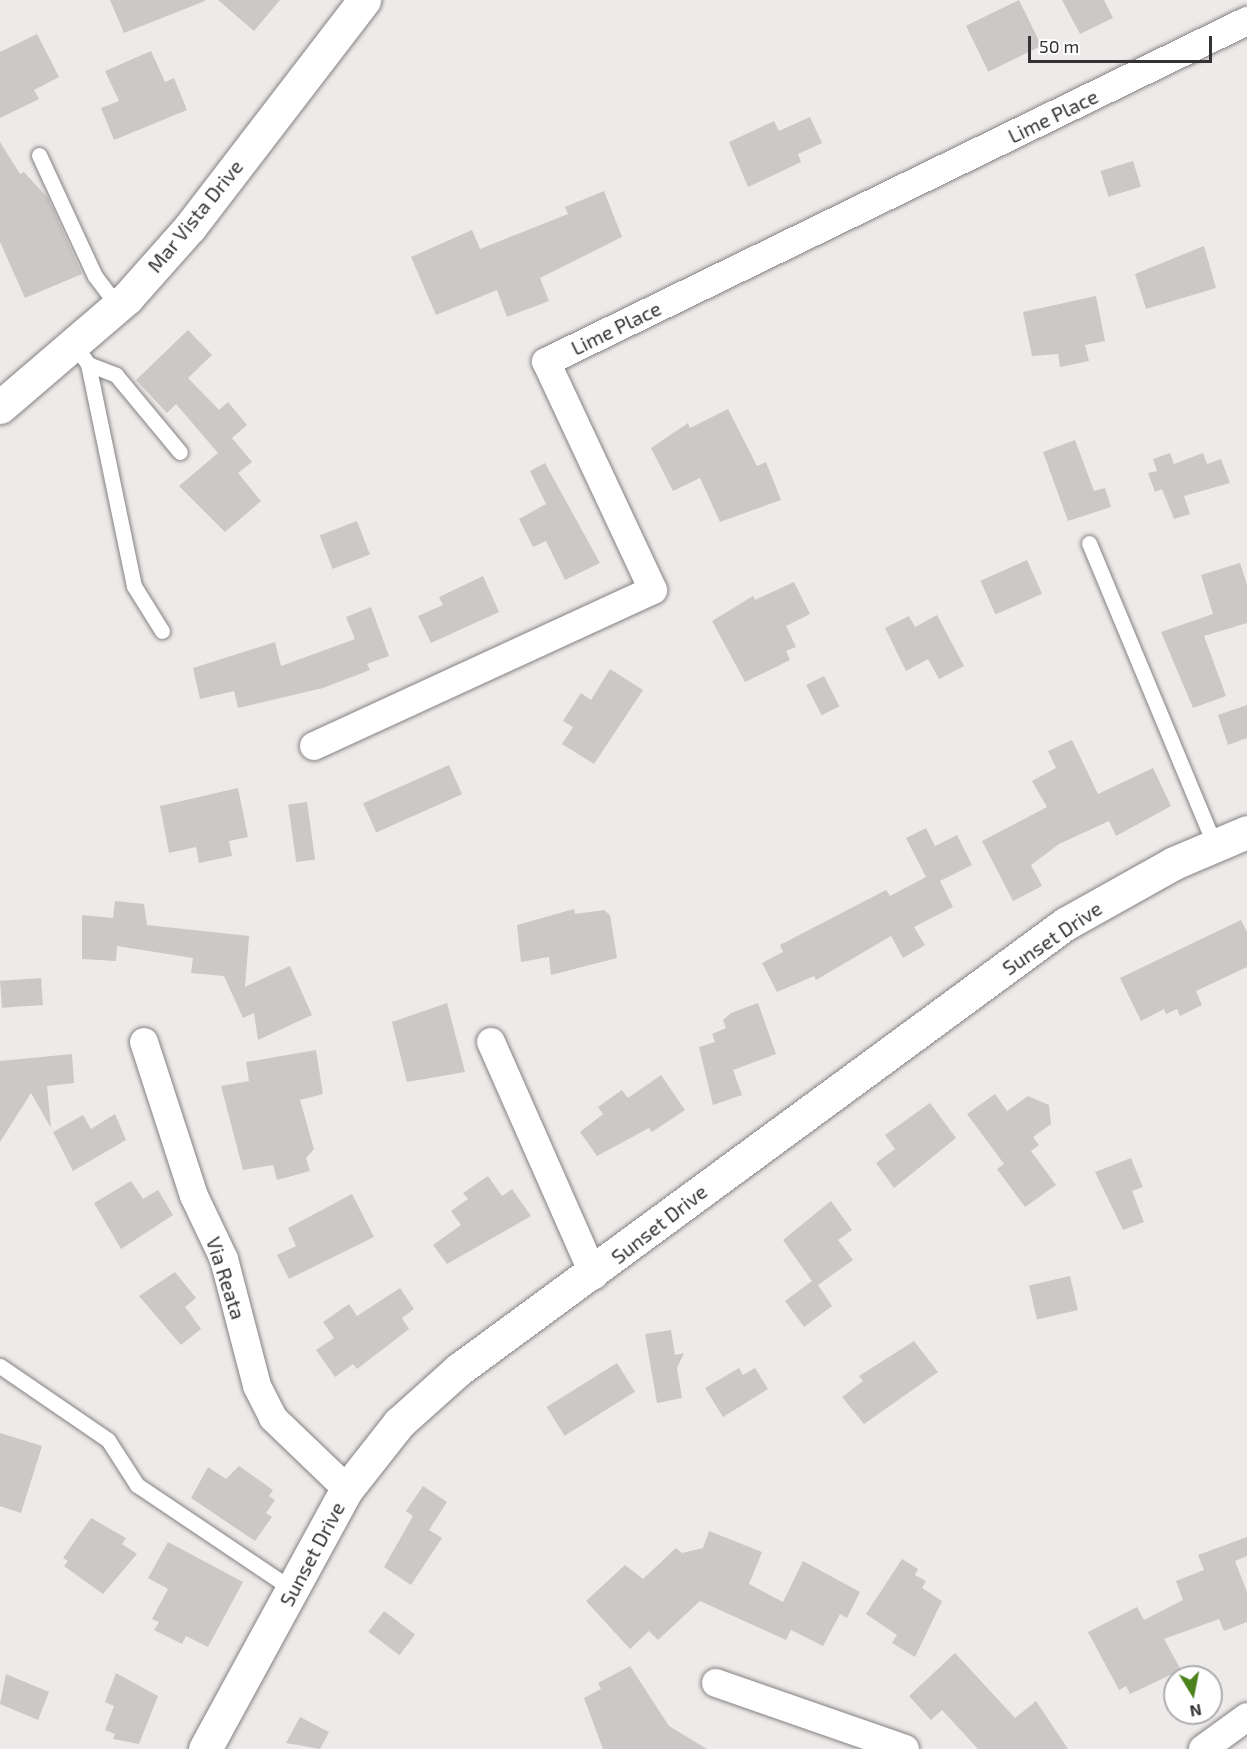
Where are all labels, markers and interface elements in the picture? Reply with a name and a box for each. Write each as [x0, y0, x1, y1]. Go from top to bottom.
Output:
scale bar [1031, 24, 1216, 62]
text: 50 m [1039, 35, 1079, 57]
street label: Lime Place [1004, 84, 1102, 148]
street label: Mar Vista Drive [142, 154, 248, 278]
street label: Lime Place [567, 296, 665, 360]
street label: Sunset Drive [998, 896, 1106, 980]
street label: Sunset Drive [606, 1179, 712, 1269]
street label: Via Reata [201, 1234, 251, 1322]
street label: Sunset Drive [274, 1498, 350, 1610]
north arrow [1163, 1665, 1223, 1725]
text: N [1189, 1701, 1203, 1722]

